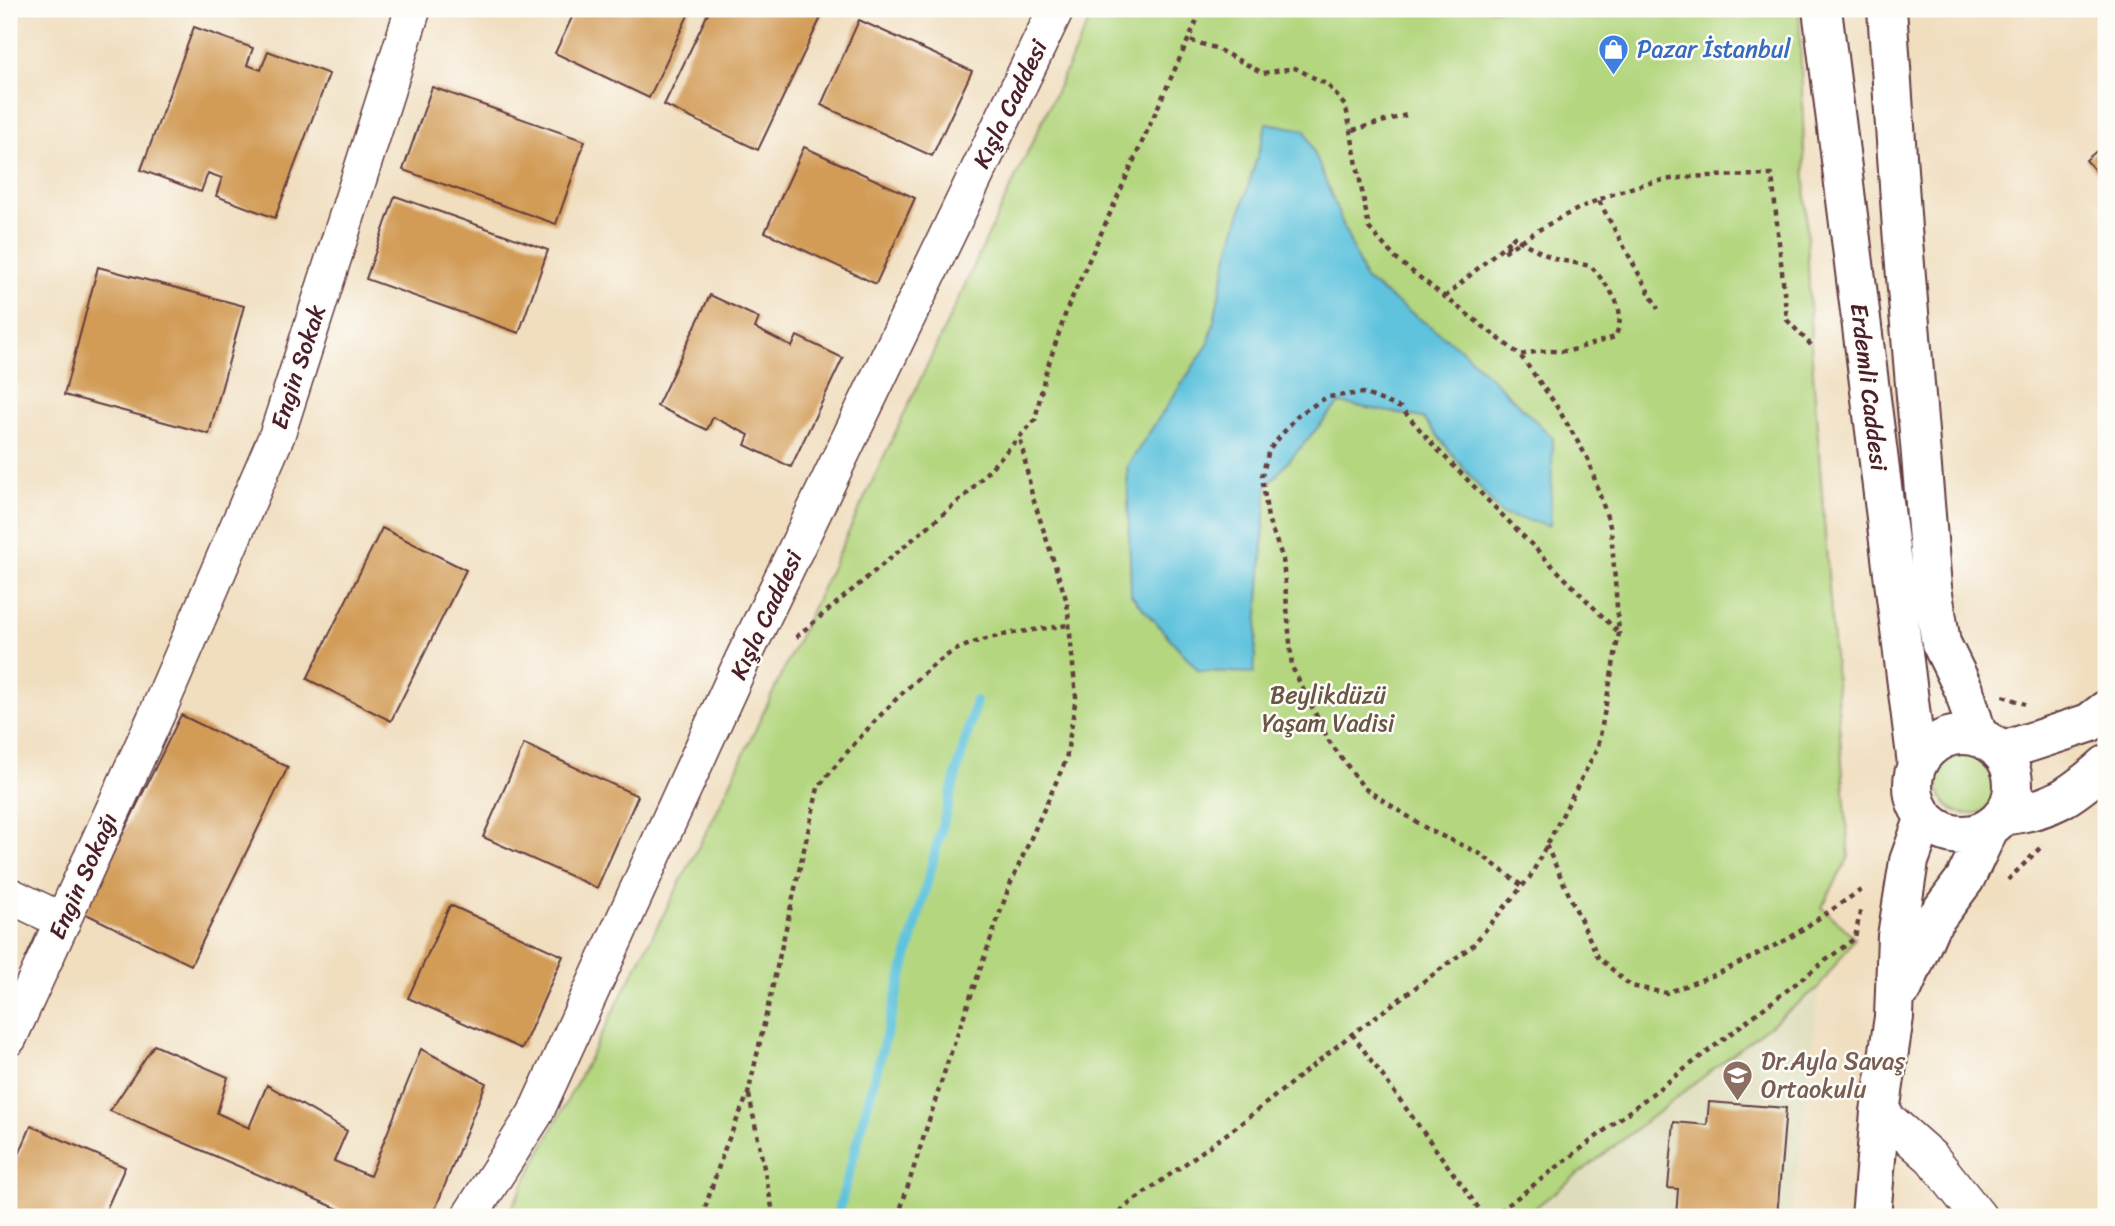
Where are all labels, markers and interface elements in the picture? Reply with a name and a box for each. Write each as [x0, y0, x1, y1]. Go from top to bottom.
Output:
place label: Pazar İstanbul [1637, 28, 1792, 70]
street label: Kışla Caddesi [961, 31, 1060, 176]
shop icon: Pazar İstanbul [1597, 32, 1631, 76]
street label: Engin Sokak [258, 299, 338, 435]
street label: Erdemli Caddesi [1838, 301, 1900, 475]
street label: Kışla Caddesi [718, 542, 815, 687]
park label: Beylikdüzü Yaşam Vadisi [1262, 674, 1396, 744]
street label: Engin Sokağı [36, 806, 130, 946]
place label: Dr.Ayla Savaş Ortaokulu [1761, 1040, 1906, 1110]
school or university icon: Dr.Ayla Savaş Ortaokulu [1721, 1058, 1755, 1102]

